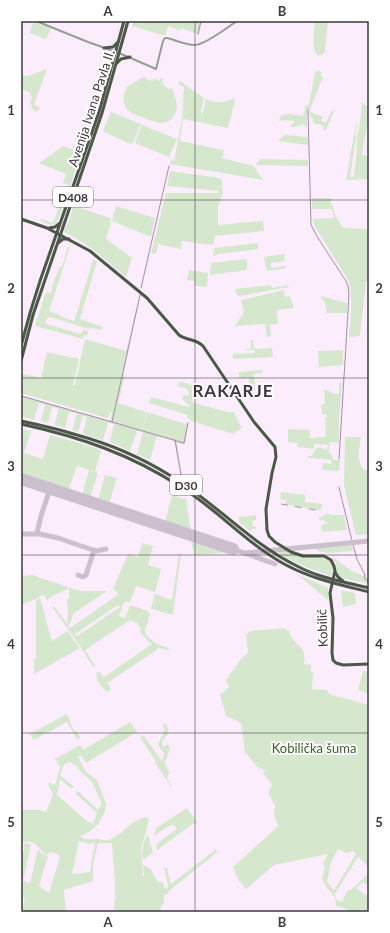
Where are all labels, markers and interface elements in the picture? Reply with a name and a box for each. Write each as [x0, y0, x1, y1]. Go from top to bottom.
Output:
text: A [102, 3, 113, 19]
text: B [278, 3, 287, 19]
street label: Avenija Ivana Pavla II. [64, 47, 118, 169]
text: 1 [7, 102, 15, 118]
text: 1 [375, 102, 383, 118]
road number: D408 [53, 187, 93, 207]
text: 2 [7, 280, 15, 296]
text: 2 [375, 280, 383, 296]
district label: RAKARJE [192, 380, 274, 401]
text: 3 [7, 458, 15, 474]
text: 3 [375, 458, 383, 474]
road number: D30 [170, 475, 202, 495]
street label: Kobilić [313, 609, 331, 647]
text: 4 [7, 636, 15, 652]
text: 4 [375, 636, 383, 652]
park label: Kobilička šuma [272, 740, 356, 756]
text: 5 [7, 814, 15, 830]
text: 5 [375, 814, 383, 830]
text: A [102, 914, 113, 930]
text: B [278, 914, 287, 930]

